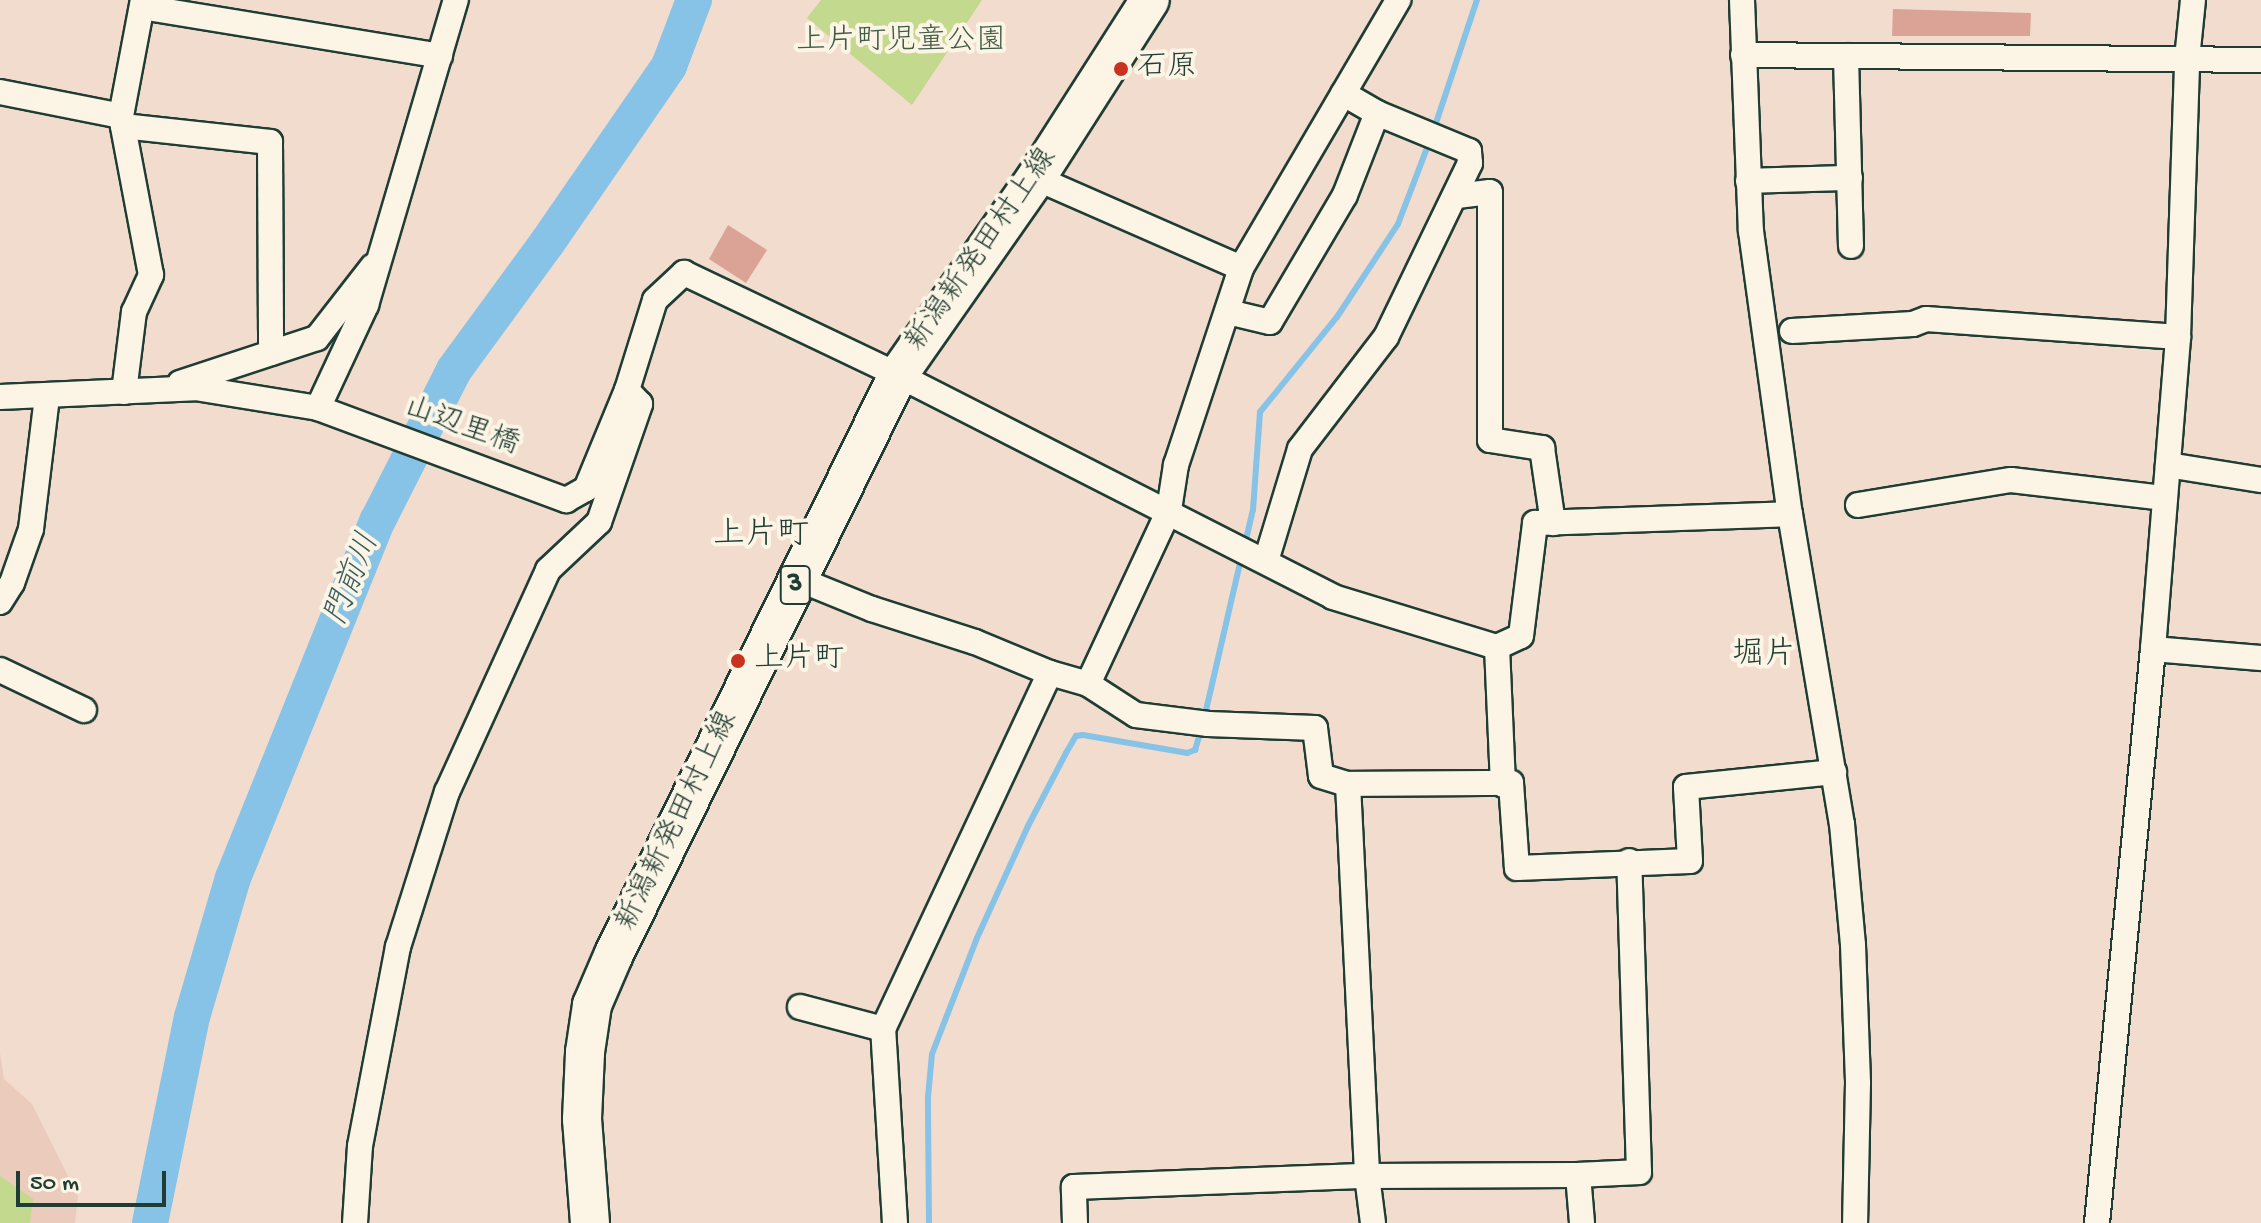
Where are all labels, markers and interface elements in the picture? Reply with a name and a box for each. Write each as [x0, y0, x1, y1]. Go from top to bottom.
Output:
park label: 上片町児童公園 [796, 25, 1006, 61]
place label: 石原 [1137, 51, 1197, 87]
marker: 石原 [1112, 60, 1130, 78]
street label: 新潟新発田村上線 [899, 142, 1067, 360]
street label: 山辺里橋 [398, 391, 524, 465]
district label: 上片町 [713, 517, 809, 555]
water label: 門前川 [318, 528, 390, 632]
road number: 3 [779, 561, 811, 609]
district label: 堀片 [1732, 637, 1796, 675]
place label: 上片町 [754, 643, 844, 679]
marker: 上片町 [729, 652, 747, 670]
street label: 新潟新発田村上線 [610, 706, 748, 938]
scale bar [20, 1155, 170, 1205]
text: 50 m [30, 1170, 79, 1199]

